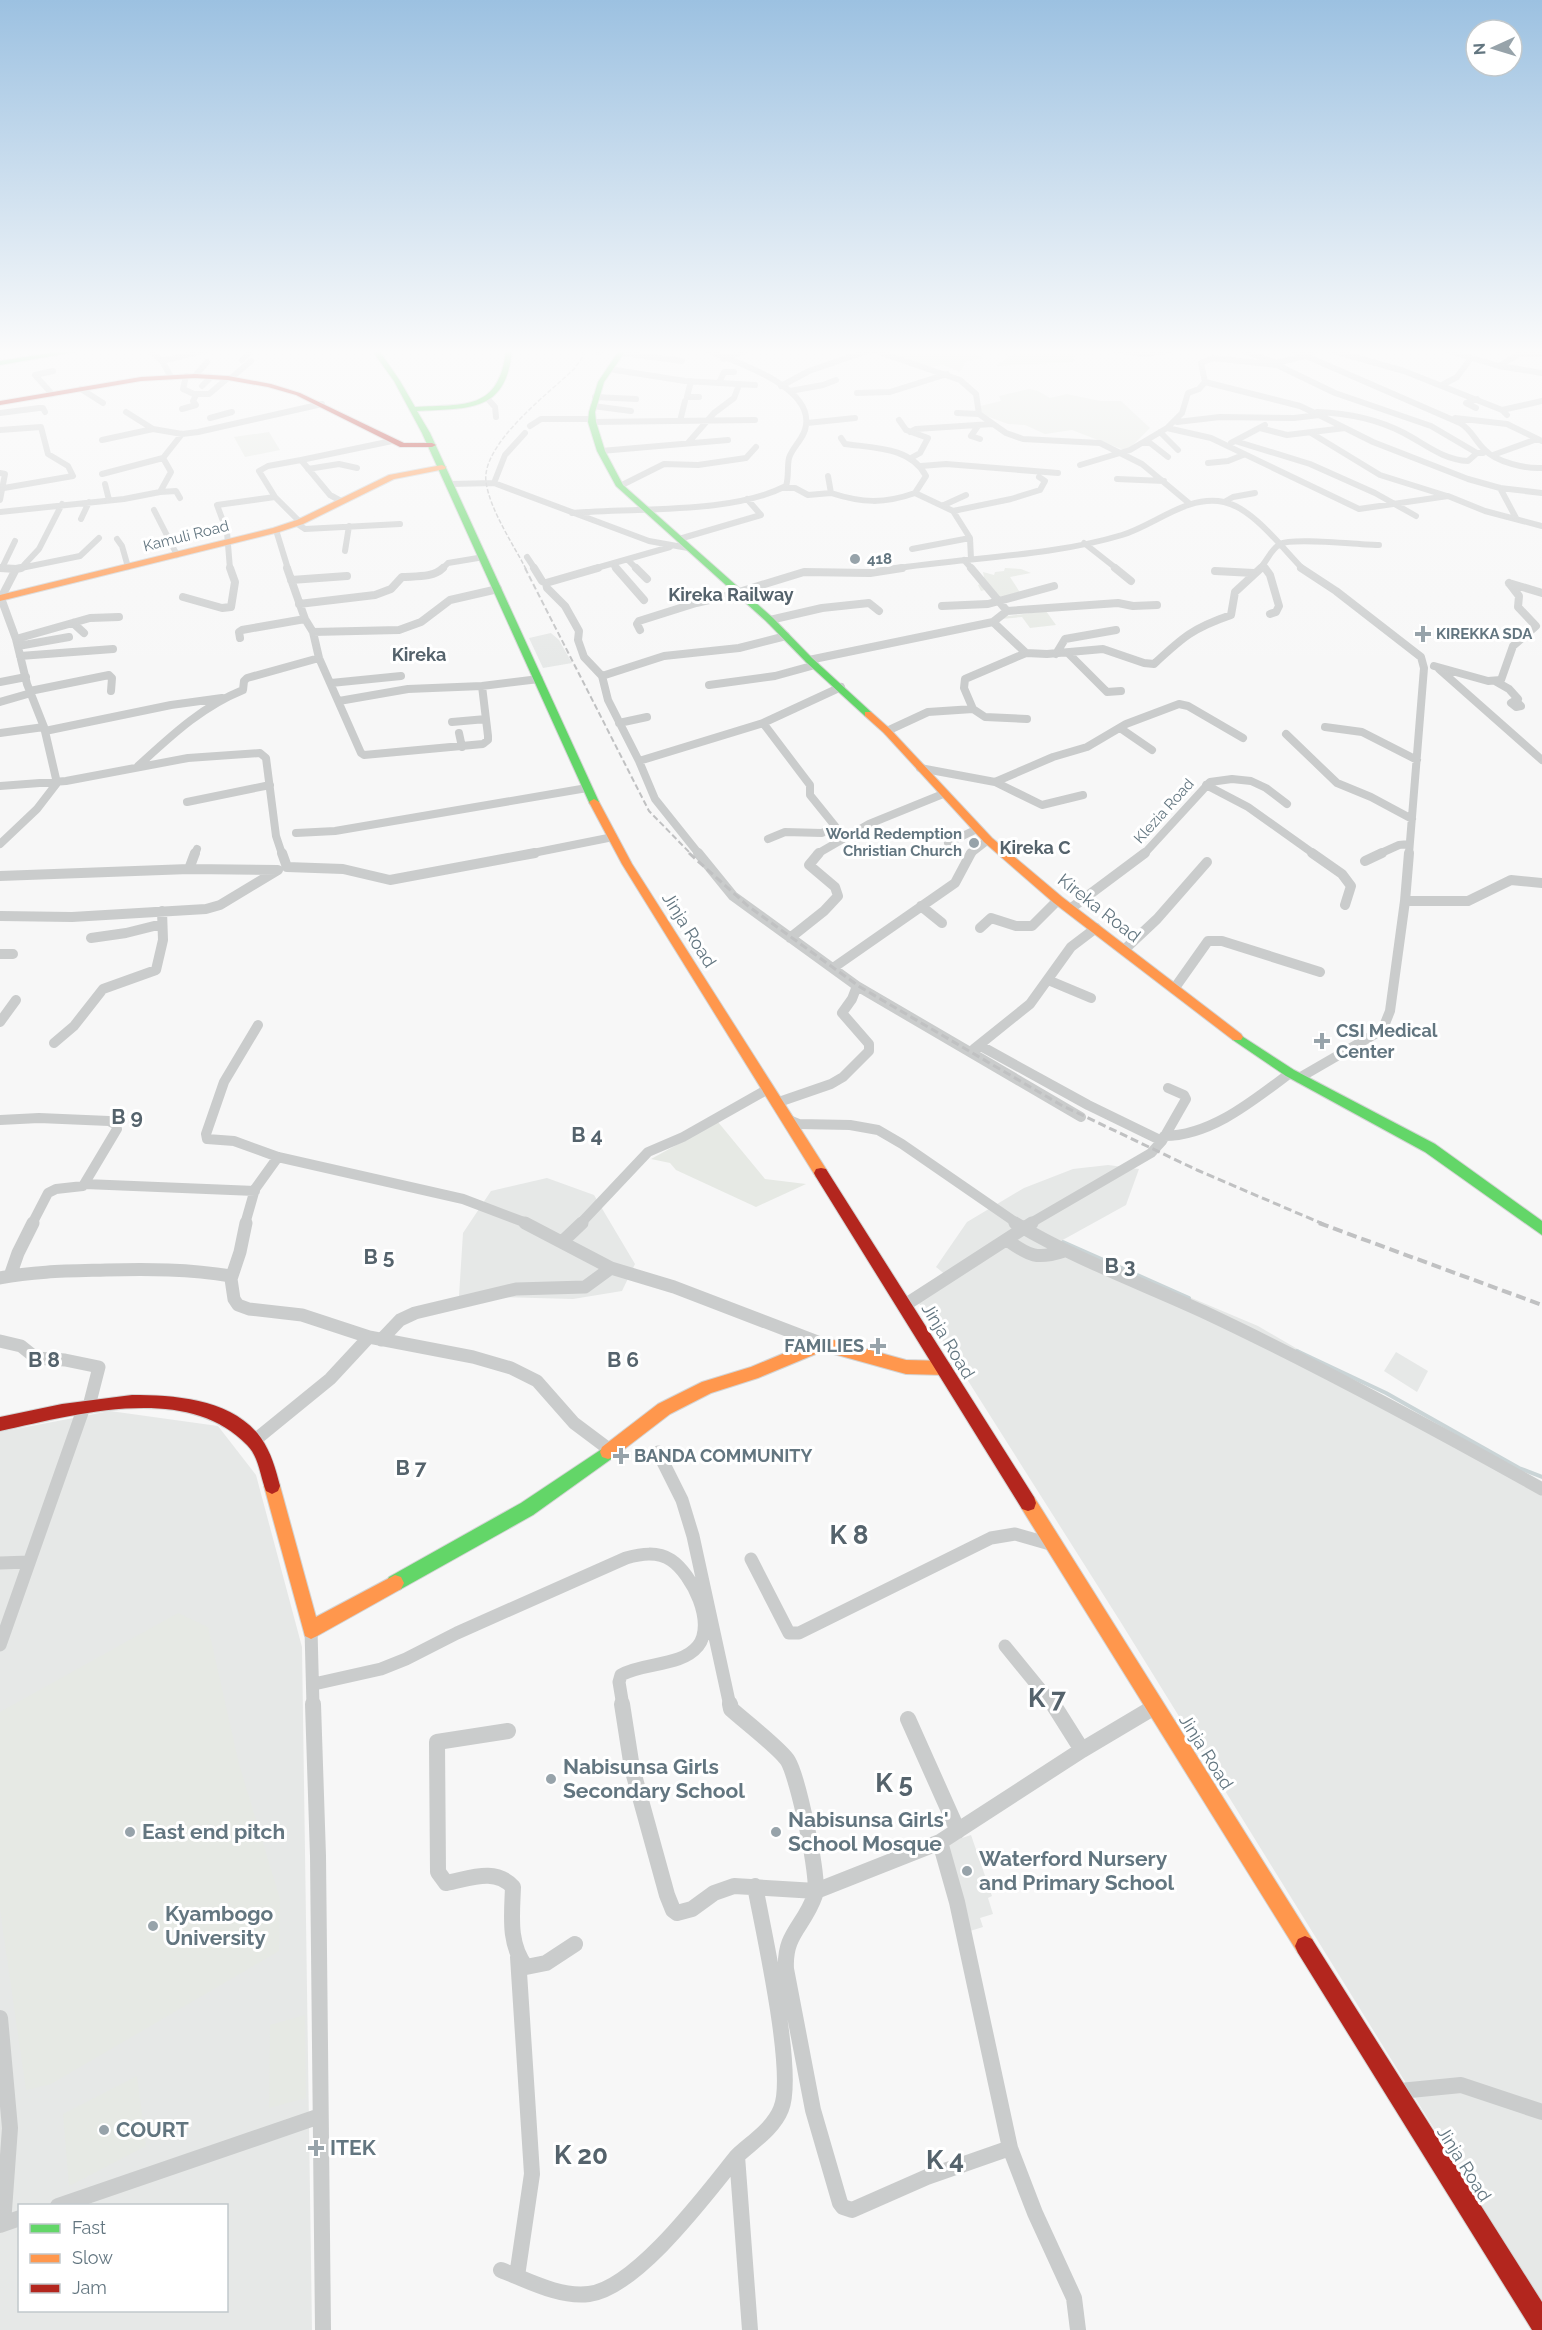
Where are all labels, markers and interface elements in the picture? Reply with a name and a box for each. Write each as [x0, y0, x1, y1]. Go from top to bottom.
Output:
north arrow [1464, 18, 1524, 78]
text: N [1470, 42, 1489, 56]
street label: Kamuli Road [141, 517, 231, 555]
place label: 418 [867, 550, 892, 568]
marker: 418 [848, 552, 862, 566]
district label: Kireka Railway [668, 584, 794, 605]
marker: KIREKKA SDA [1414, 625, 1432, 643]
place label: KIREKKA SDA [1436, 625, 1533, 643]
district label: Kireka [392, 644, 446, 665]
street label: Klezia Road [1130, 775, 1198, 847]
place label: World Redemption Christian Church [826, 825, 962, 860]
marker: World Redemption Christian Church [967, 836, 981, 850]
district label: Kireka C [999, 837, 1071, 858]
street label: Kireka Road [1054, 869, 1145, 946]
street label: Jinja Road [658, 888, 721, 971]
place label: CSI Medical Center [1336, 1020, 1438, 1062]
marker: CSI Medical Center [1313, 1032, 1331, 1050]
district label: B 9 [111, 1104, 143, 1129]
district label: B 4 [571, 1122, 603, 1147]
district label: B 5 [364, 1244, 394, 1269]
district label: B 3 [1104, 1253, 1136, 1278]
street label: Jinja Road [918, 1299, 979, 1382]
place label: FAMILIES [784, 1335, 864, 1356]
marker: FAMILIES [869, 1337, 887, 1355]
district label: B 8 [28, 1347, 60, 1372]
district label: B 6 [607, 1347, 639, 1372]
place label: BANDA COMMUNITY [634, 1445, 813, 1466]
marker: BANDA COMMUNITY [612, 1447, 630, 1465]
district label: B 7 [395, 1455, 427, 1480]
district label: K 8 [829, 1520, 869, 1550]
district label: K 7 [1028, 1683, 1066, 1713]
street label: Jinja Road [1175, 1710, 1238, 1793]
place label: Nabisunsa Girls Secondary School [563, 1754, 745, 1803]
district label: K 5 [875, 1768, 913, 1798]
marker: Nabisunsa Girls Secondary School [544, 1772, 558, 1786]
place label: Nabisunsa Girls' School Mosque [788, 1807, 949, 1856]
place label: East end pitch [142, 1819, 285, 1844]
marker: East end pitch [123, 1825, 137, 1839]
marker: Nabisunsa Girls' School Mosque [769, 1825, 783, 1839]
place label: Waterford Nursery and Primary School [979, 1846, 1175, 1895]
marker: Waterford Nursery and Primary School [960, 1864, 974, 1878]
place label: Kyambogo University [165, 1901, 273, 1950]
marker: Kyambogo University [146, 1919, 160, 1933]
place label: COURT [116, 2117, 189, 2142]
street label: Jinja Road [1433, 2122, 1496, 2205]
marker: COURT [97, 2123, 111, 2137]
place label: ITEK [330, 2135, 377, 2160]
marker: ITEK [307, 2139, 325, 2157]
district label: K 20 [554, 2140, 608, 2170]
district label: K 4 [926, 2145, 964, 2175]
legend [18, 2204, 228, 2312]
text: Fast [72, 2217, 106, 2238]
text: Slow [72, 2247, 113, 2268]
text: Jam [72, 2277, 107, 2298]

